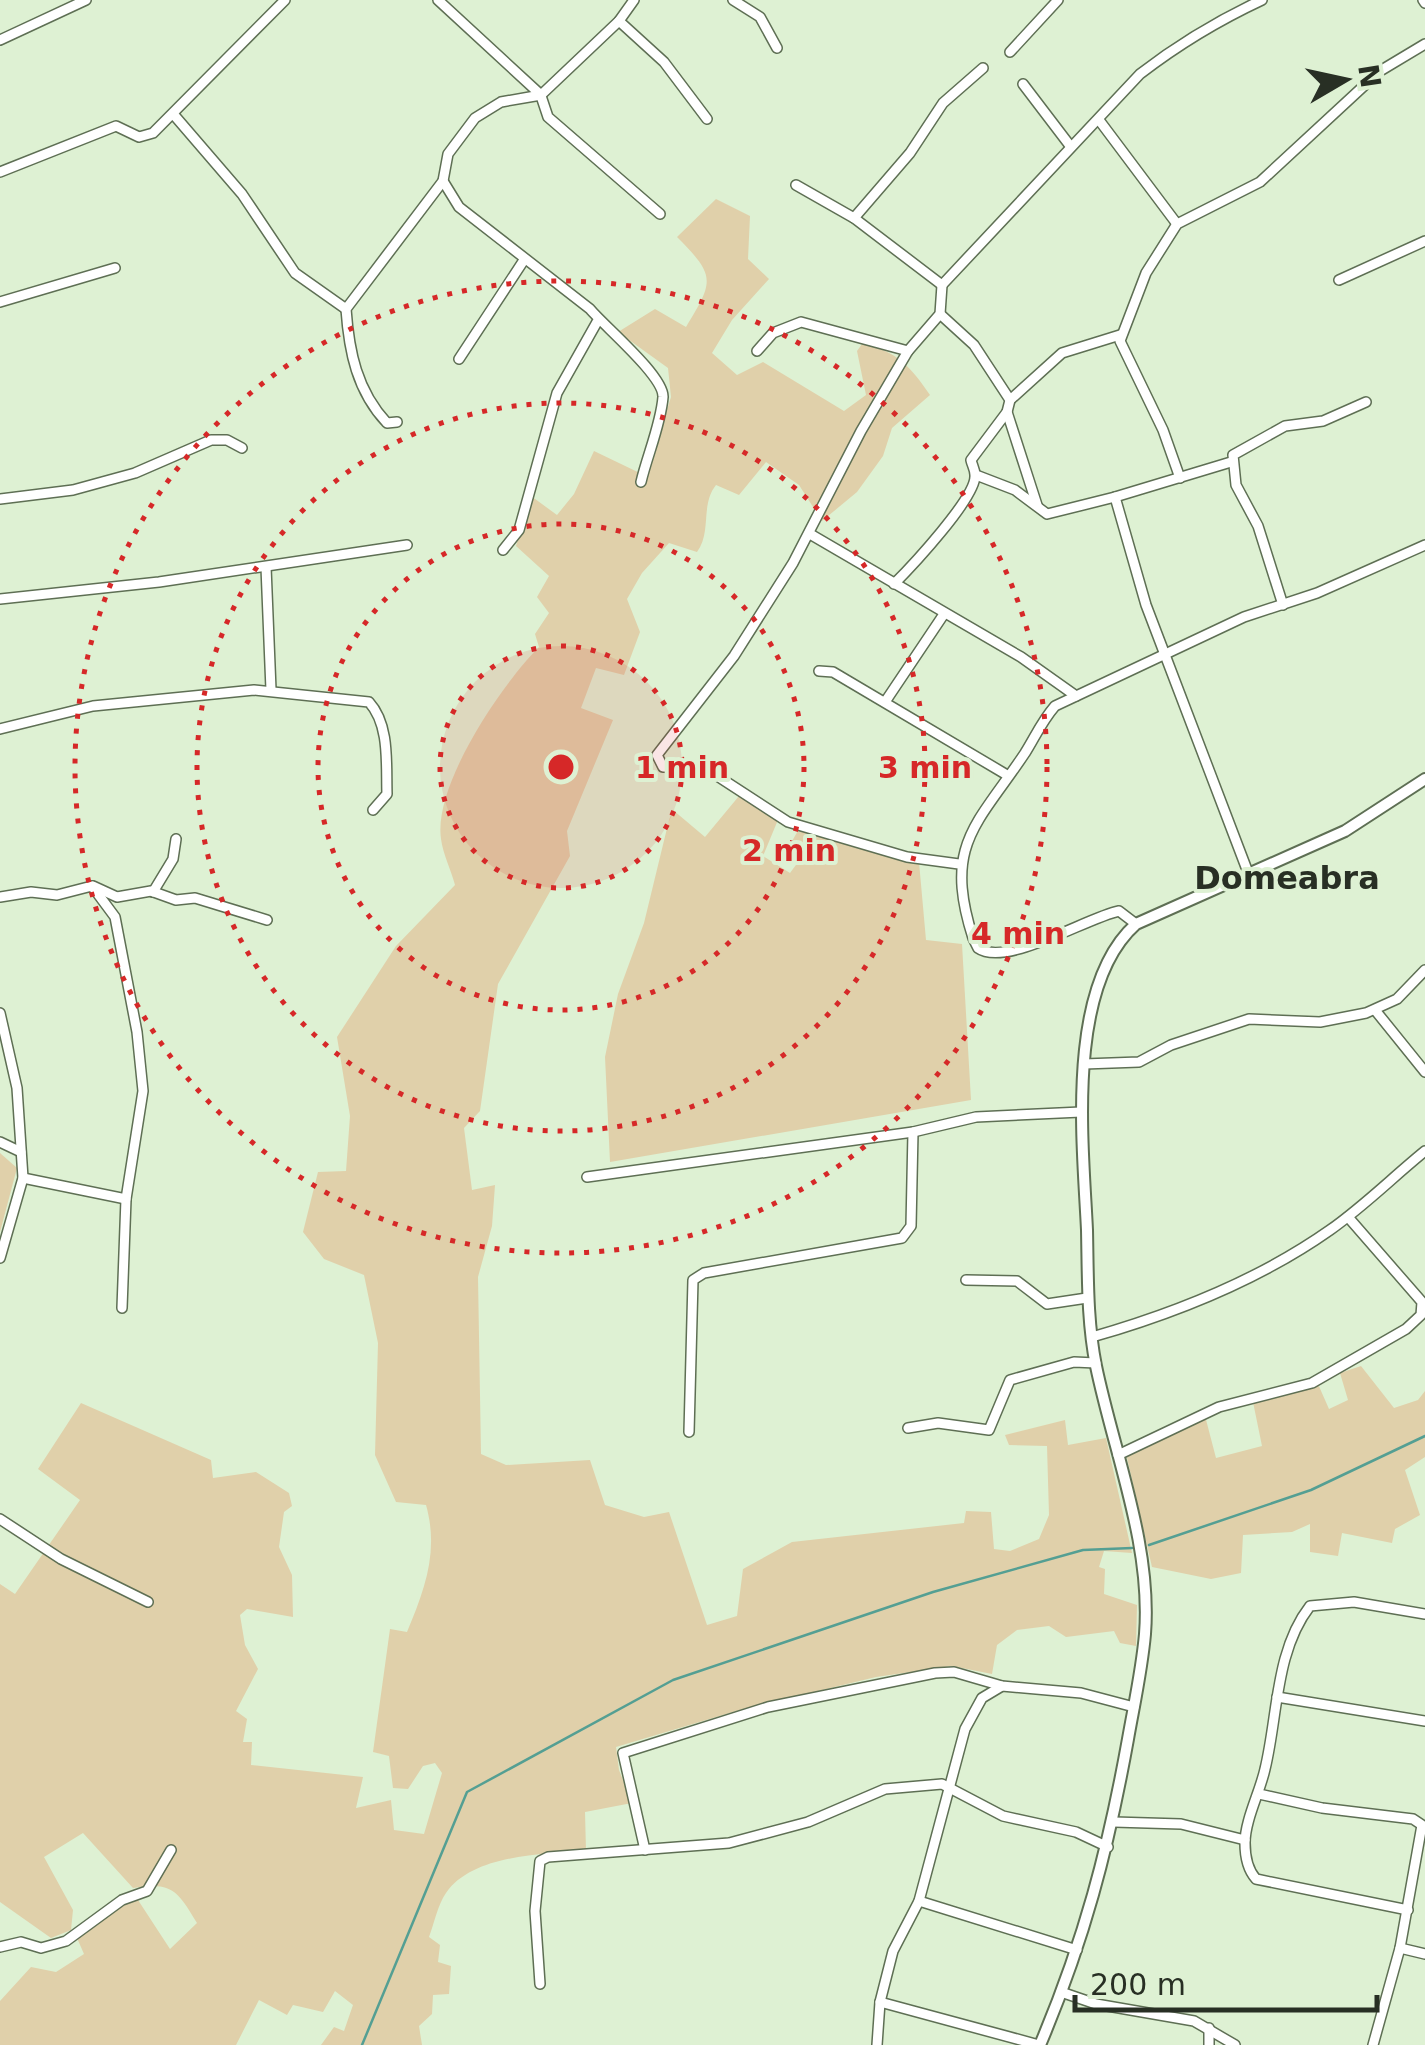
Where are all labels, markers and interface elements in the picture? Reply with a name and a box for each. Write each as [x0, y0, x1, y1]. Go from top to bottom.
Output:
north arrow [1295, 30, 1395, 130]
text: N [1351, 62, 1387, 90]
centre of rings [543, 749, 579, 785]
text: 1 min [635, 750, 729, 785]
text: 3 min [878, 750, 972, 785]
text: 2 min [742, 833, 836, 868]
district label: Domeabra [1194, 859, 1380, 897]
text: 4 min [971, 916, 1065, 951]
scale bar [1075, 1950, 1378, 2012]
text: 200 m [1090, 1967, 1186, 2002]

